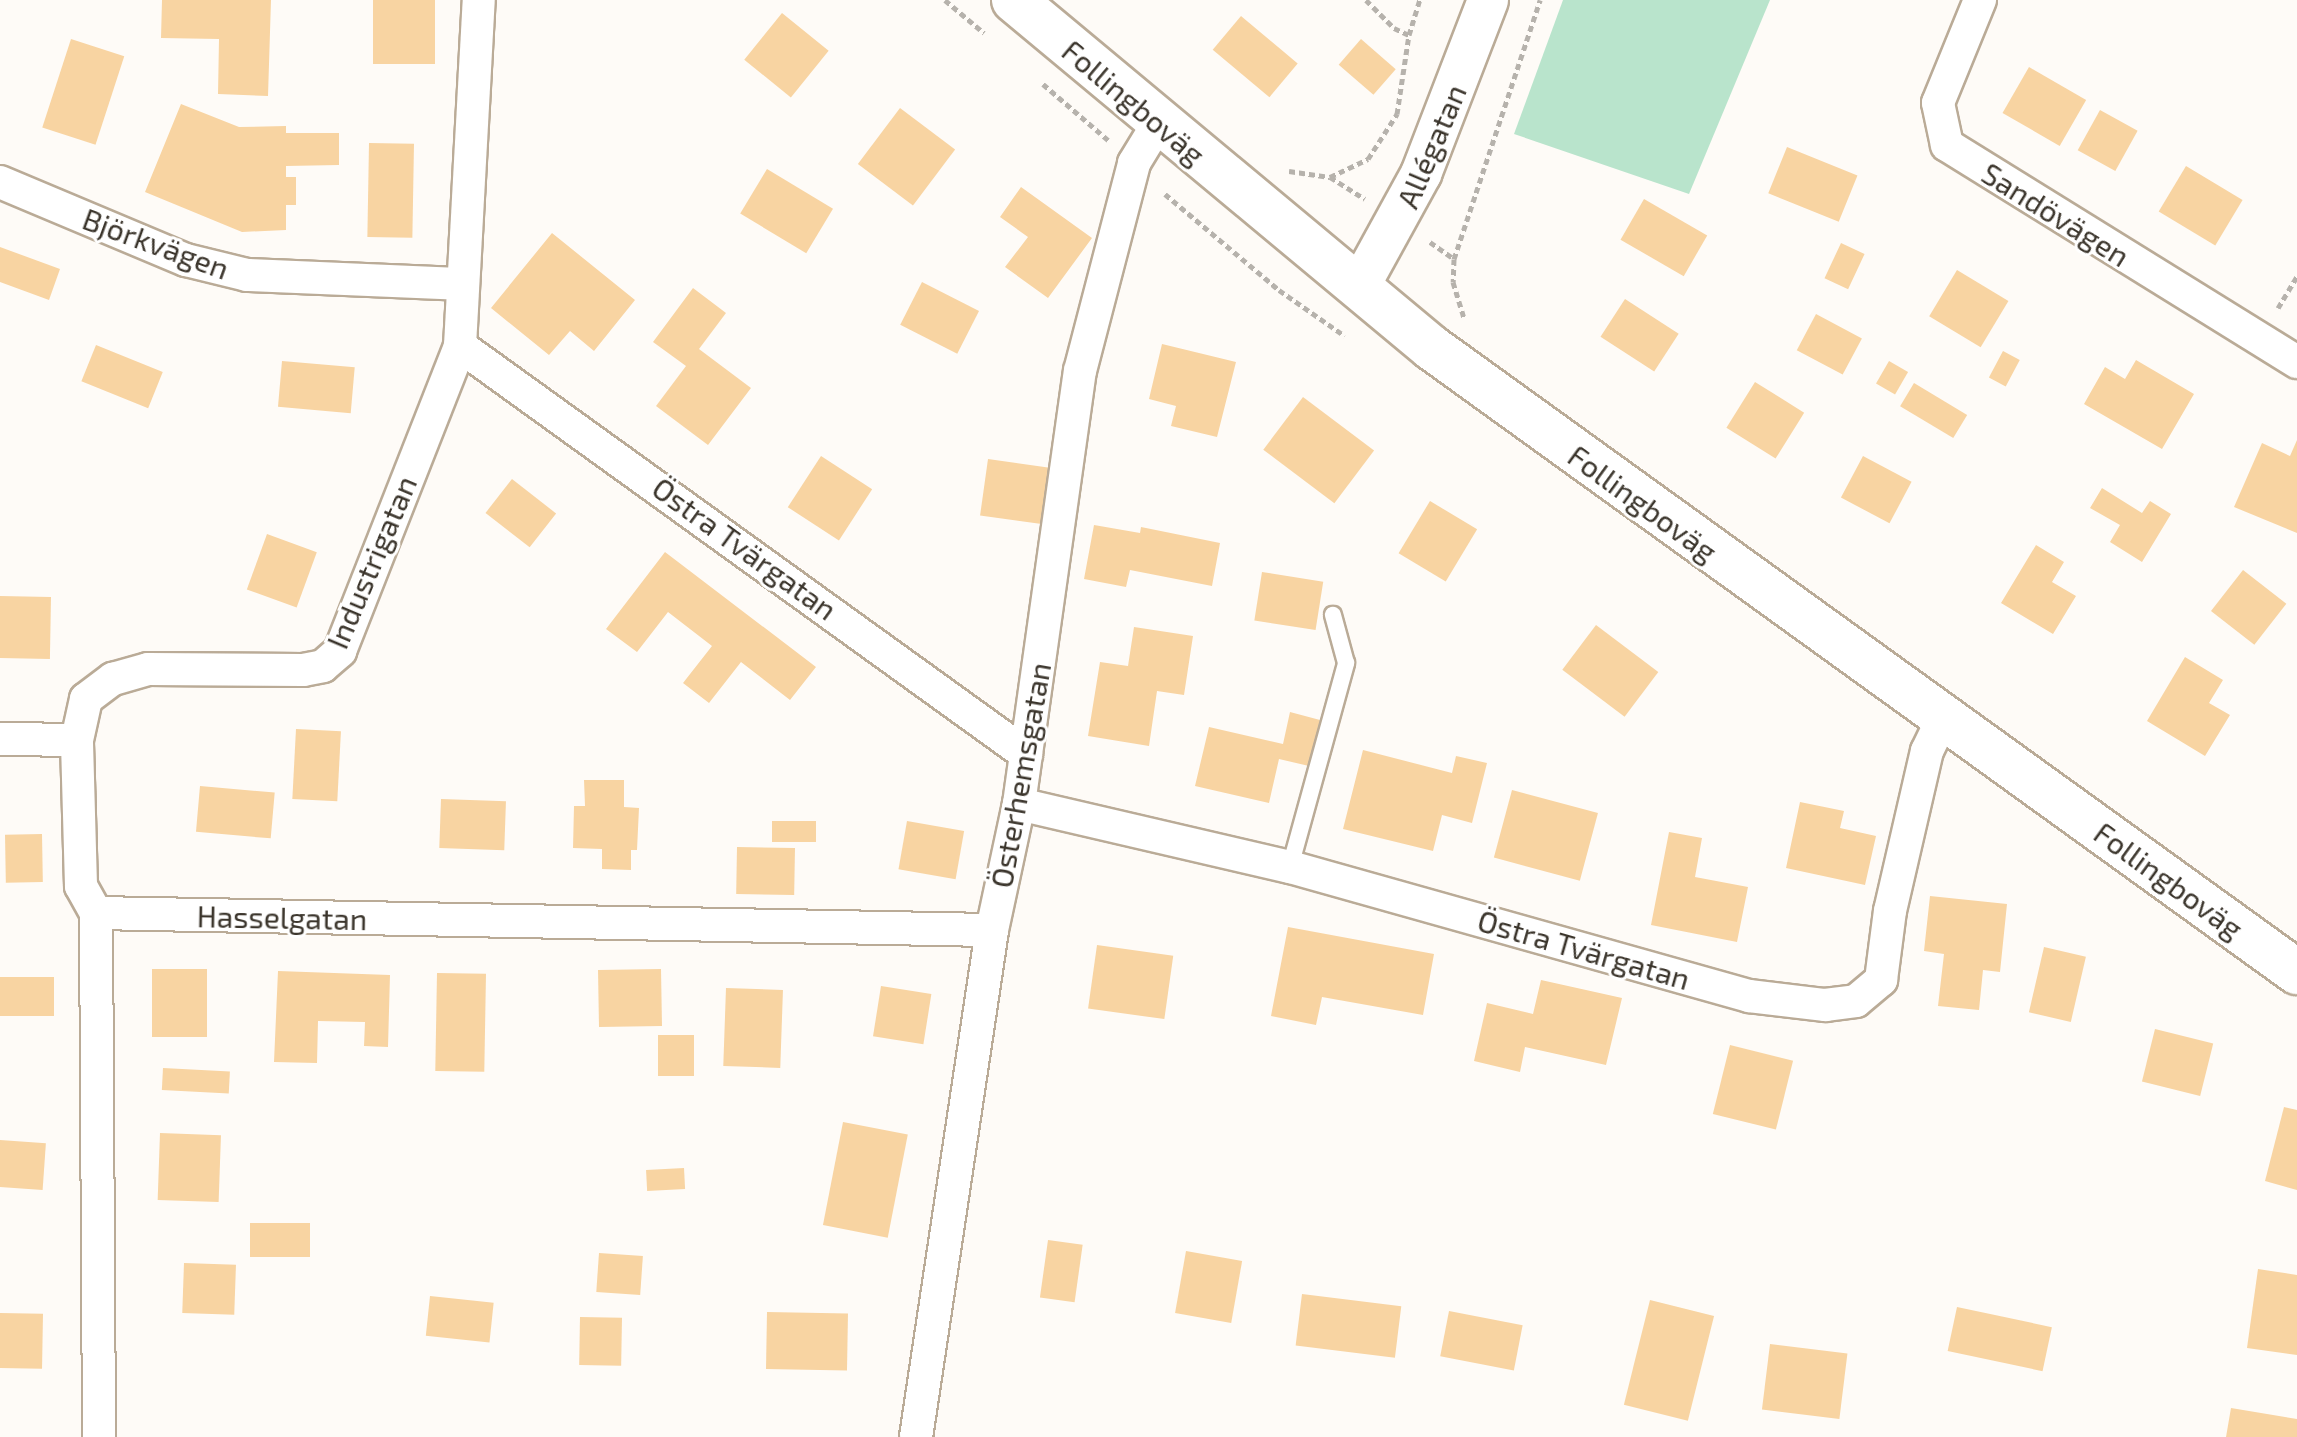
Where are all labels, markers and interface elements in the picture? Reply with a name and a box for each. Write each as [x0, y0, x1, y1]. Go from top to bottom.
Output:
street label: Follingboväg [1055, 32, 1213, 172]
street label: Allégatan [1389, 79, 1473, 213]
street label: Sandövägen [1976, 154, 2136, 274]
street label: Björkvägen [78, 200, 234, 286]
street label: Follingboväg [1562, 437, 1724, 569]
street label: Östra Tvärgatan [646, 469, 844, 627]
street label: Industrigatan [318, 470, 424, 654]
street label: Österhemsgatan [982, 659, 1058, 891]
street label: Follingboväg [2088, 814, 2250, 946]
street label: Hasselgatan [196, 898, 368, 936]
street label: Östra Tvärgatan [1473, 901, 1695, 997]

